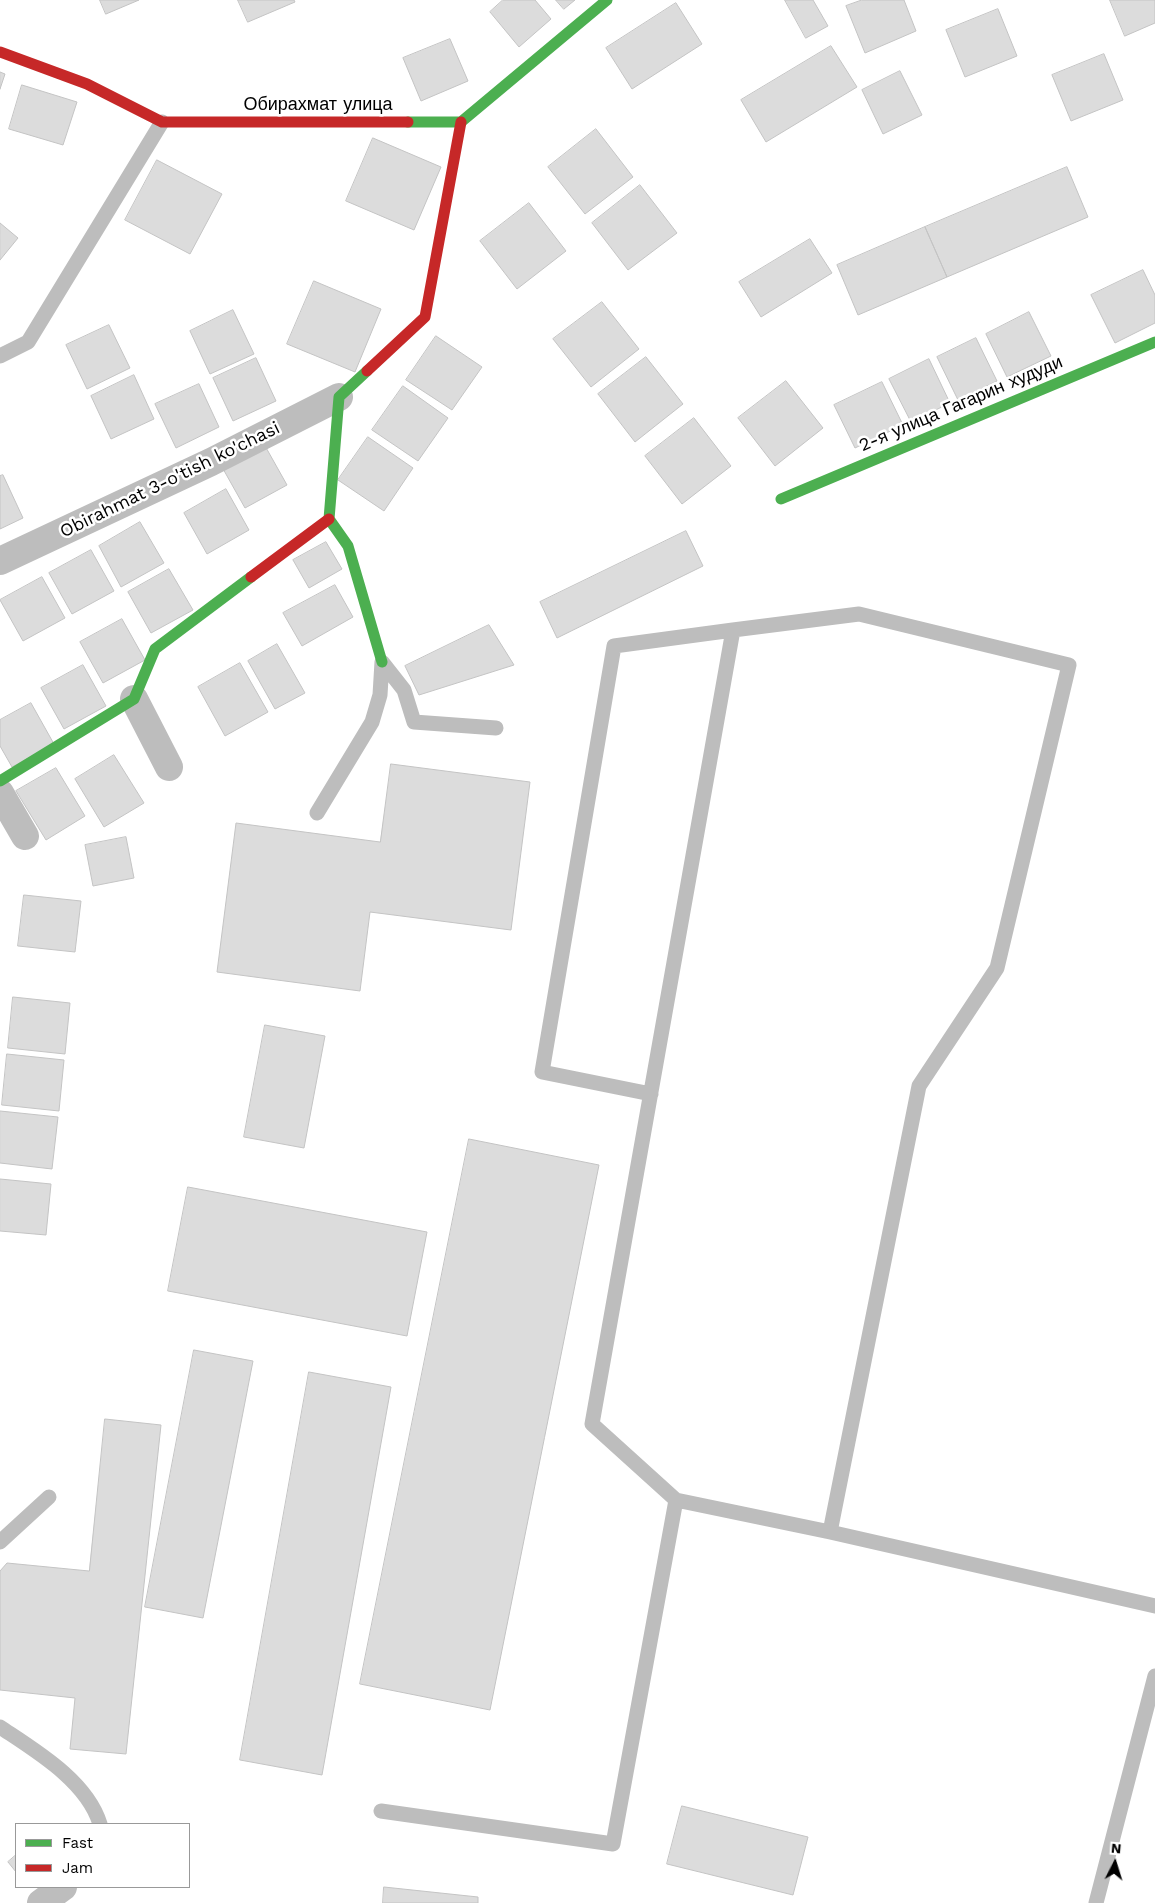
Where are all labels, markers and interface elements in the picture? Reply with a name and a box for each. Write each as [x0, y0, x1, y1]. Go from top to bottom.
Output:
street label: Обирахмат улица [243, 94, 393, 116]
street label: 2-я улица Гагарин худуди [856, 351, 1066, 457]
street label: Obirahmat 3-o'tish ko'chasi [57, 417, 283, 543]
legend [15, 1823, 190, 1888]
text: Fast [62, 1834, 93, 1852]
north arrow [1090, 1838, 1140, 1888]
text: N [1110, 1840, 1122, 1856]
text: Jam [62, 1859, 93, 1877]

